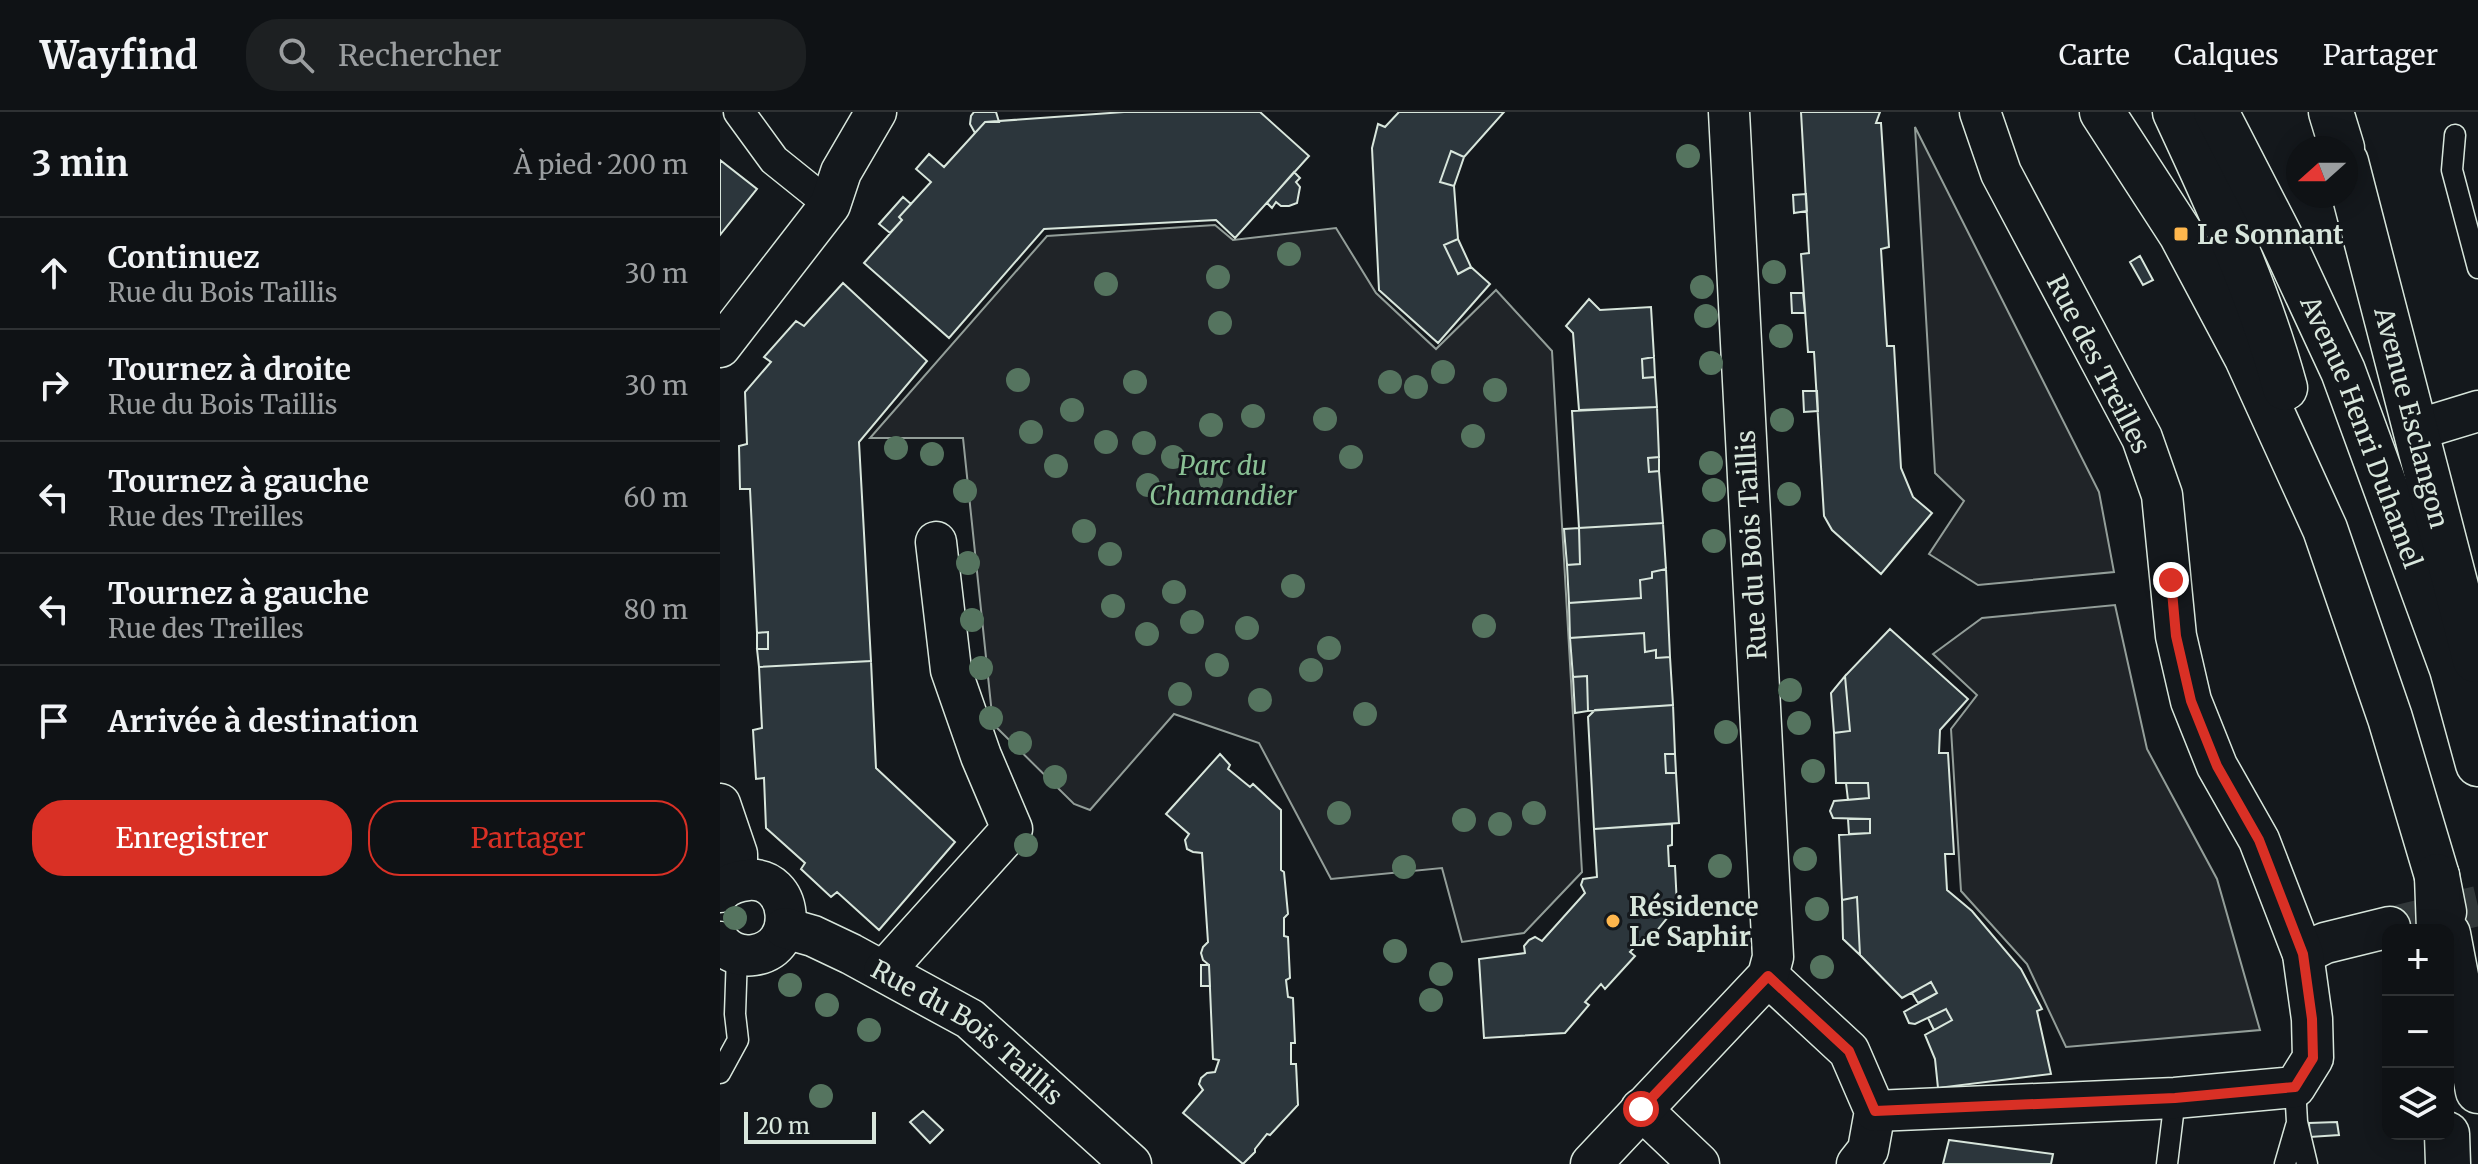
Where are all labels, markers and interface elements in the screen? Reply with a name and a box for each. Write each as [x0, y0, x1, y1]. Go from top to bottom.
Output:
search box [246, 19, 806, 91]
text: Wayfind [40, 32, 198, 79]
icon: search [274, 33, 318, 77]
text: Rechercher [338, 36, 501, 74]
text: Carte [2059, 37, 2130, 73]
text: Calques [2174, 37, 2279, 73]
text: Partager [2323, 37, 2438, 73]
north arrow [2286, 136, 2358, 208]
text: 3 min [32, 143, 128, 185]
text: À pied · 200 m [514, 148, 688, 181]
place label: Le Sonnant [2197, 218, 2344, 251]
marker: Le Sonnant [2172, 225, 2190, 243]
text: Continuez [108, 238, 259, 276]
icon: ahead [32, 251, 76, 295]
text: 30 m [625, 257, 688, 290]
street label: Rue des Treilles [2040, 269, 2158, 459]
text: Rue du Bois Taillis [108, 276, 338, 309]
street label: Avenue Henri Duhamel [2293, 289, 2430, 572]
street label: Avenue Esclangon [2368, 303, 2457, 532]
text: Tournez à droite [108, 350, 351, 388]
icon: right [32, 363, 76, 407]
text: 30 m [625, 369, 688, 402]
text: Rue du Bois Taillis [108, 388, 338, 421]
street label: Rue du Bois Taillis [1729, 429, 1773, 661]
park label: Parc du Chamandier [1149, 449, 1297, 512]
text: Tournez à gauche [108, 462, 369, 500]
icon: left [32, 475, 76, 519]
text: 60 m [624, 481, 688, 514]
text: Rue des Treilles [108, 500, 304, 533]
route end [2153, 562, 2189, 598]
text: Tournez à gauche [108, 574, 369, 612]
icon: left [32, 587, 76, 631]
text: 80 m [624, 593, 688, 626]
text: Rue des Treilles [108, 612, 304, 645]
icon: arrive [32, 699, 76, 743]
text: Arrivée à destination [108, 702, 418, 740]
button: Enregistrer [32, 800, 352, 876]
button: Partager [368, 800, 688, 876]
place label: Résidence Le Saphir [1629, 890, 1759, 953]
marker: Résidence Le Saphir [1604, 912, 1622, 930]
map controls [2382, 924, 2454, 1140]
button: + [2382, 924, 2454, 996]
street label: Rue du Bois Taillis [866, 952, 1070, 1112]
button: − [2382, 996, 2454, 1068]
button: layers [2382, 1068, 2454, 1140]
route start [1623, 1091, 1659, 1127]
scale bar [744, 1108, 876, 1144]
text: 20 m [756, 1112, 810, 1140]

